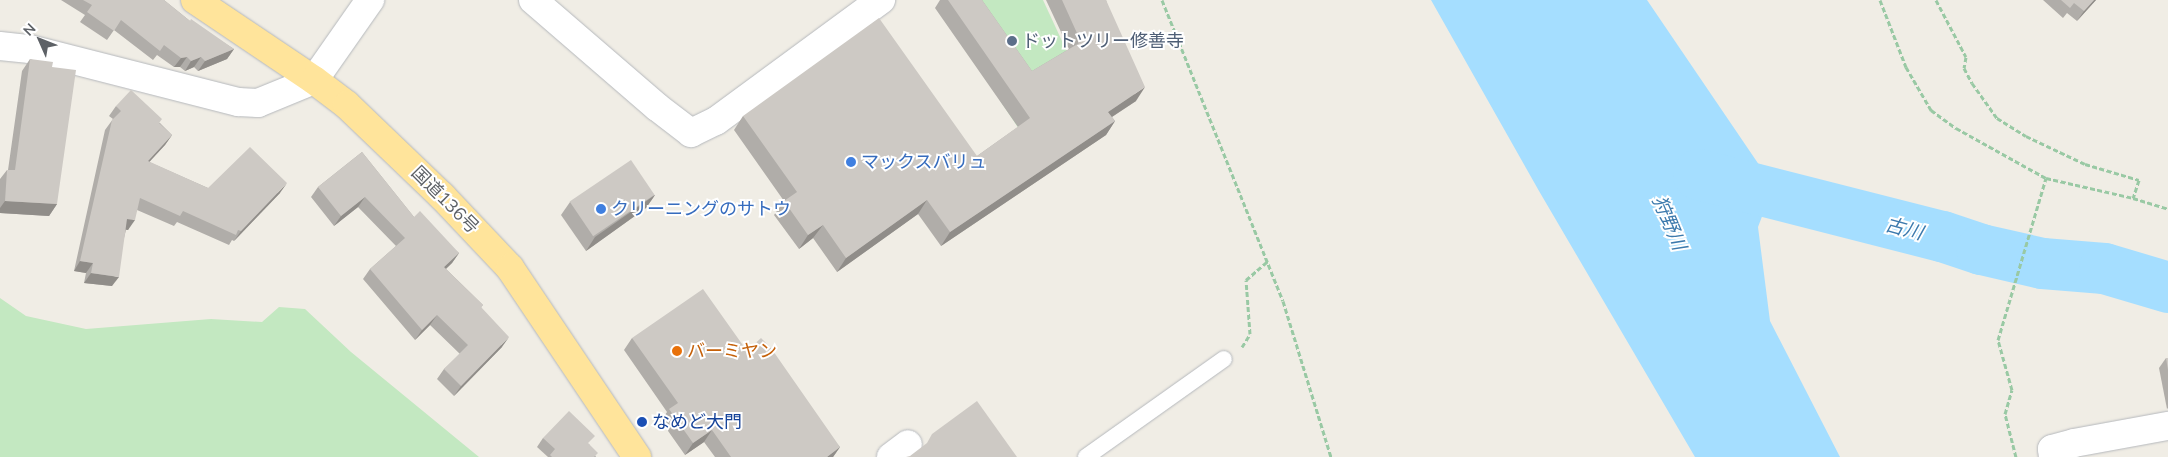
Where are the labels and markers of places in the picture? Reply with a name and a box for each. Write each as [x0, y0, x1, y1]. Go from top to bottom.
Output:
place label: ドットツリー修善寺 [1022, 30, 1184, 52]
marker: ドットツリー修善寺 [1006, 35, 1018, 47]
place label: マックスバリュ [861, 151, 987, 173]
marker: マックスバリュ [845, 156, 857, 168]
place label: クリーニングのサトウ [611, 198, 791, 220]
marker: クリーニングのサトウ [595, 203, 607, 215]
place label: バーミヤン [687, 340, 777, 362]
marker: バーミヤン [671, 345, 683, 357]
place label: なめど大門 [652, 411, 742, 433]
marker: なめど大門 [636, 416, 648, 428]

